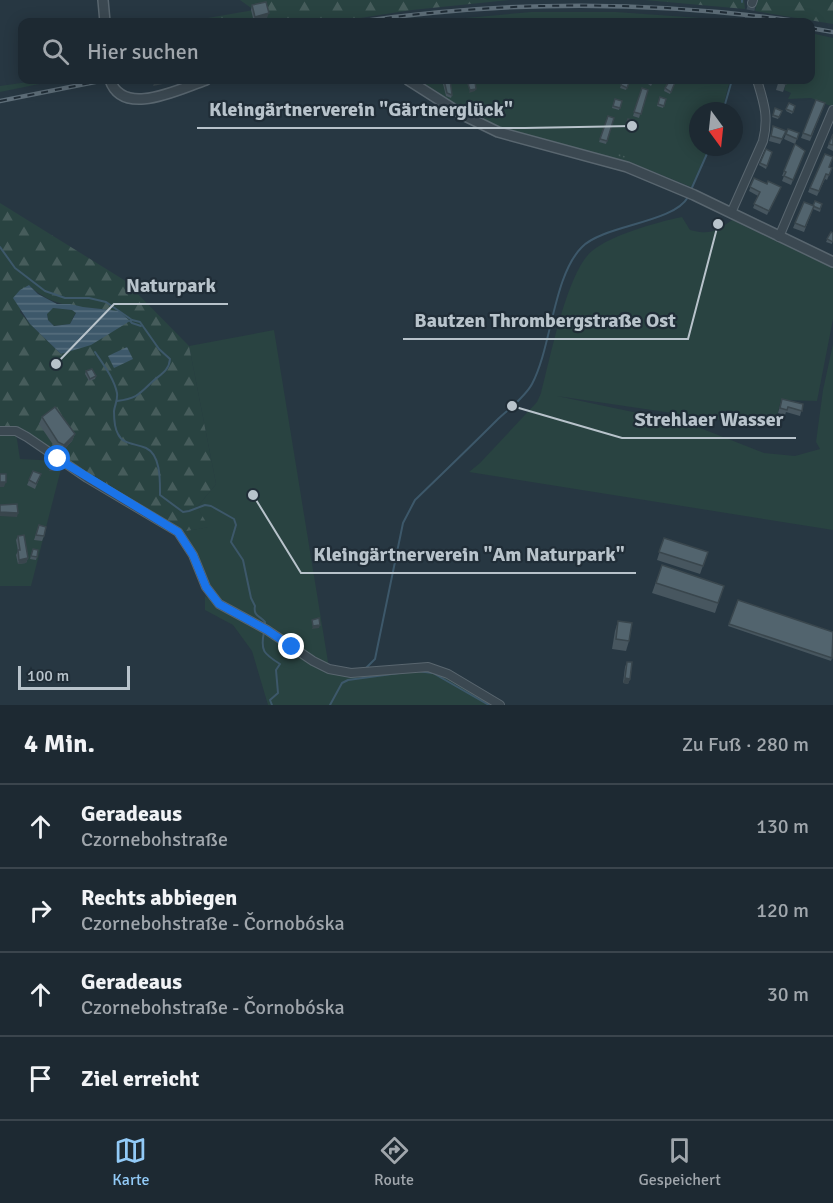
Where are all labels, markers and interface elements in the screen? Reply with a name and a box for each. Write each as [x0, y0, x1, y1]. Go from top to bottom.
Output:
search box [18, 18, 815, 84]
icon: search [39, 35, 72, 68]
text: Hier suchen [87, 38, 199, 65]
callout: Kleingärtnerverein "Gärtnerglück" [197, 90, 525, 128]
text: Kleingärtnerverein "Gärtnerglück" [209, 97, 513, 122]
north arrow [689, 102, 743, 156]
callout: Naturpark [114, 266, 228, 304]
text: Naturpark [126, 273, 216, 298]
callout: Bautzen Thrombergstraße Ost [403, 301, 688, 339]
text: Bautzen Thrombergstraße Ost [414, 308, 676, 333]
callout: Strehlaer Wasser [622, 400, 796, 438]
text: Strehlaer Wasser [634, 407, 784, 432]
route start [44, 445, 70, 471]
callout: Kleingärtnerverein "Am Naturpark" [301, 535, 636, 573]
text: Kleingärtnerverein "Am Naturpark" [313, 542, 625, 567]
route end [278, 633, 304, 659]
scale bar [18, 663, 130, 690]
text: 100 m [27, 666, 69, 686]
text: 4 Min. [24, 728, 95, 760]
text: Zu Fuß · 280 m [682, 732, 809, 757]
text: Geradeaus [81, 800, 182, 827]
icon: ahead [24, 810, 57, 843]
text: 130 m [756, 814, 809, 839]
text: Czornebohstraße [81, 827, 228, 852]
text: Rechts abbiegen [81, 884, 237, 911]
icon: right [24, 894, 57, 927]
text: 120 m [756, 898, 809, 923]
text: Czornebohstraße - Čornobóska [81, 911, 345, 936]
text: Geradeaus [81, 968, 182, 995]
icon: ahead [24, 978, 57, 1011]
text: 30 m [767, 982, 809, 1007]
text: Czornebohstraße - Čornobóska [81, 995, 345, 1020]
icon: arrive [24, 1062, 57, 1095]
text: Ziel erreicht [81, 1065, 199, 1092]
tab: Karte [112, 1134, 150, 1190]
tab: Route [374, 1134, 414, 1190]
tab: Gespeichert [639, 1134, 721, 1190]

